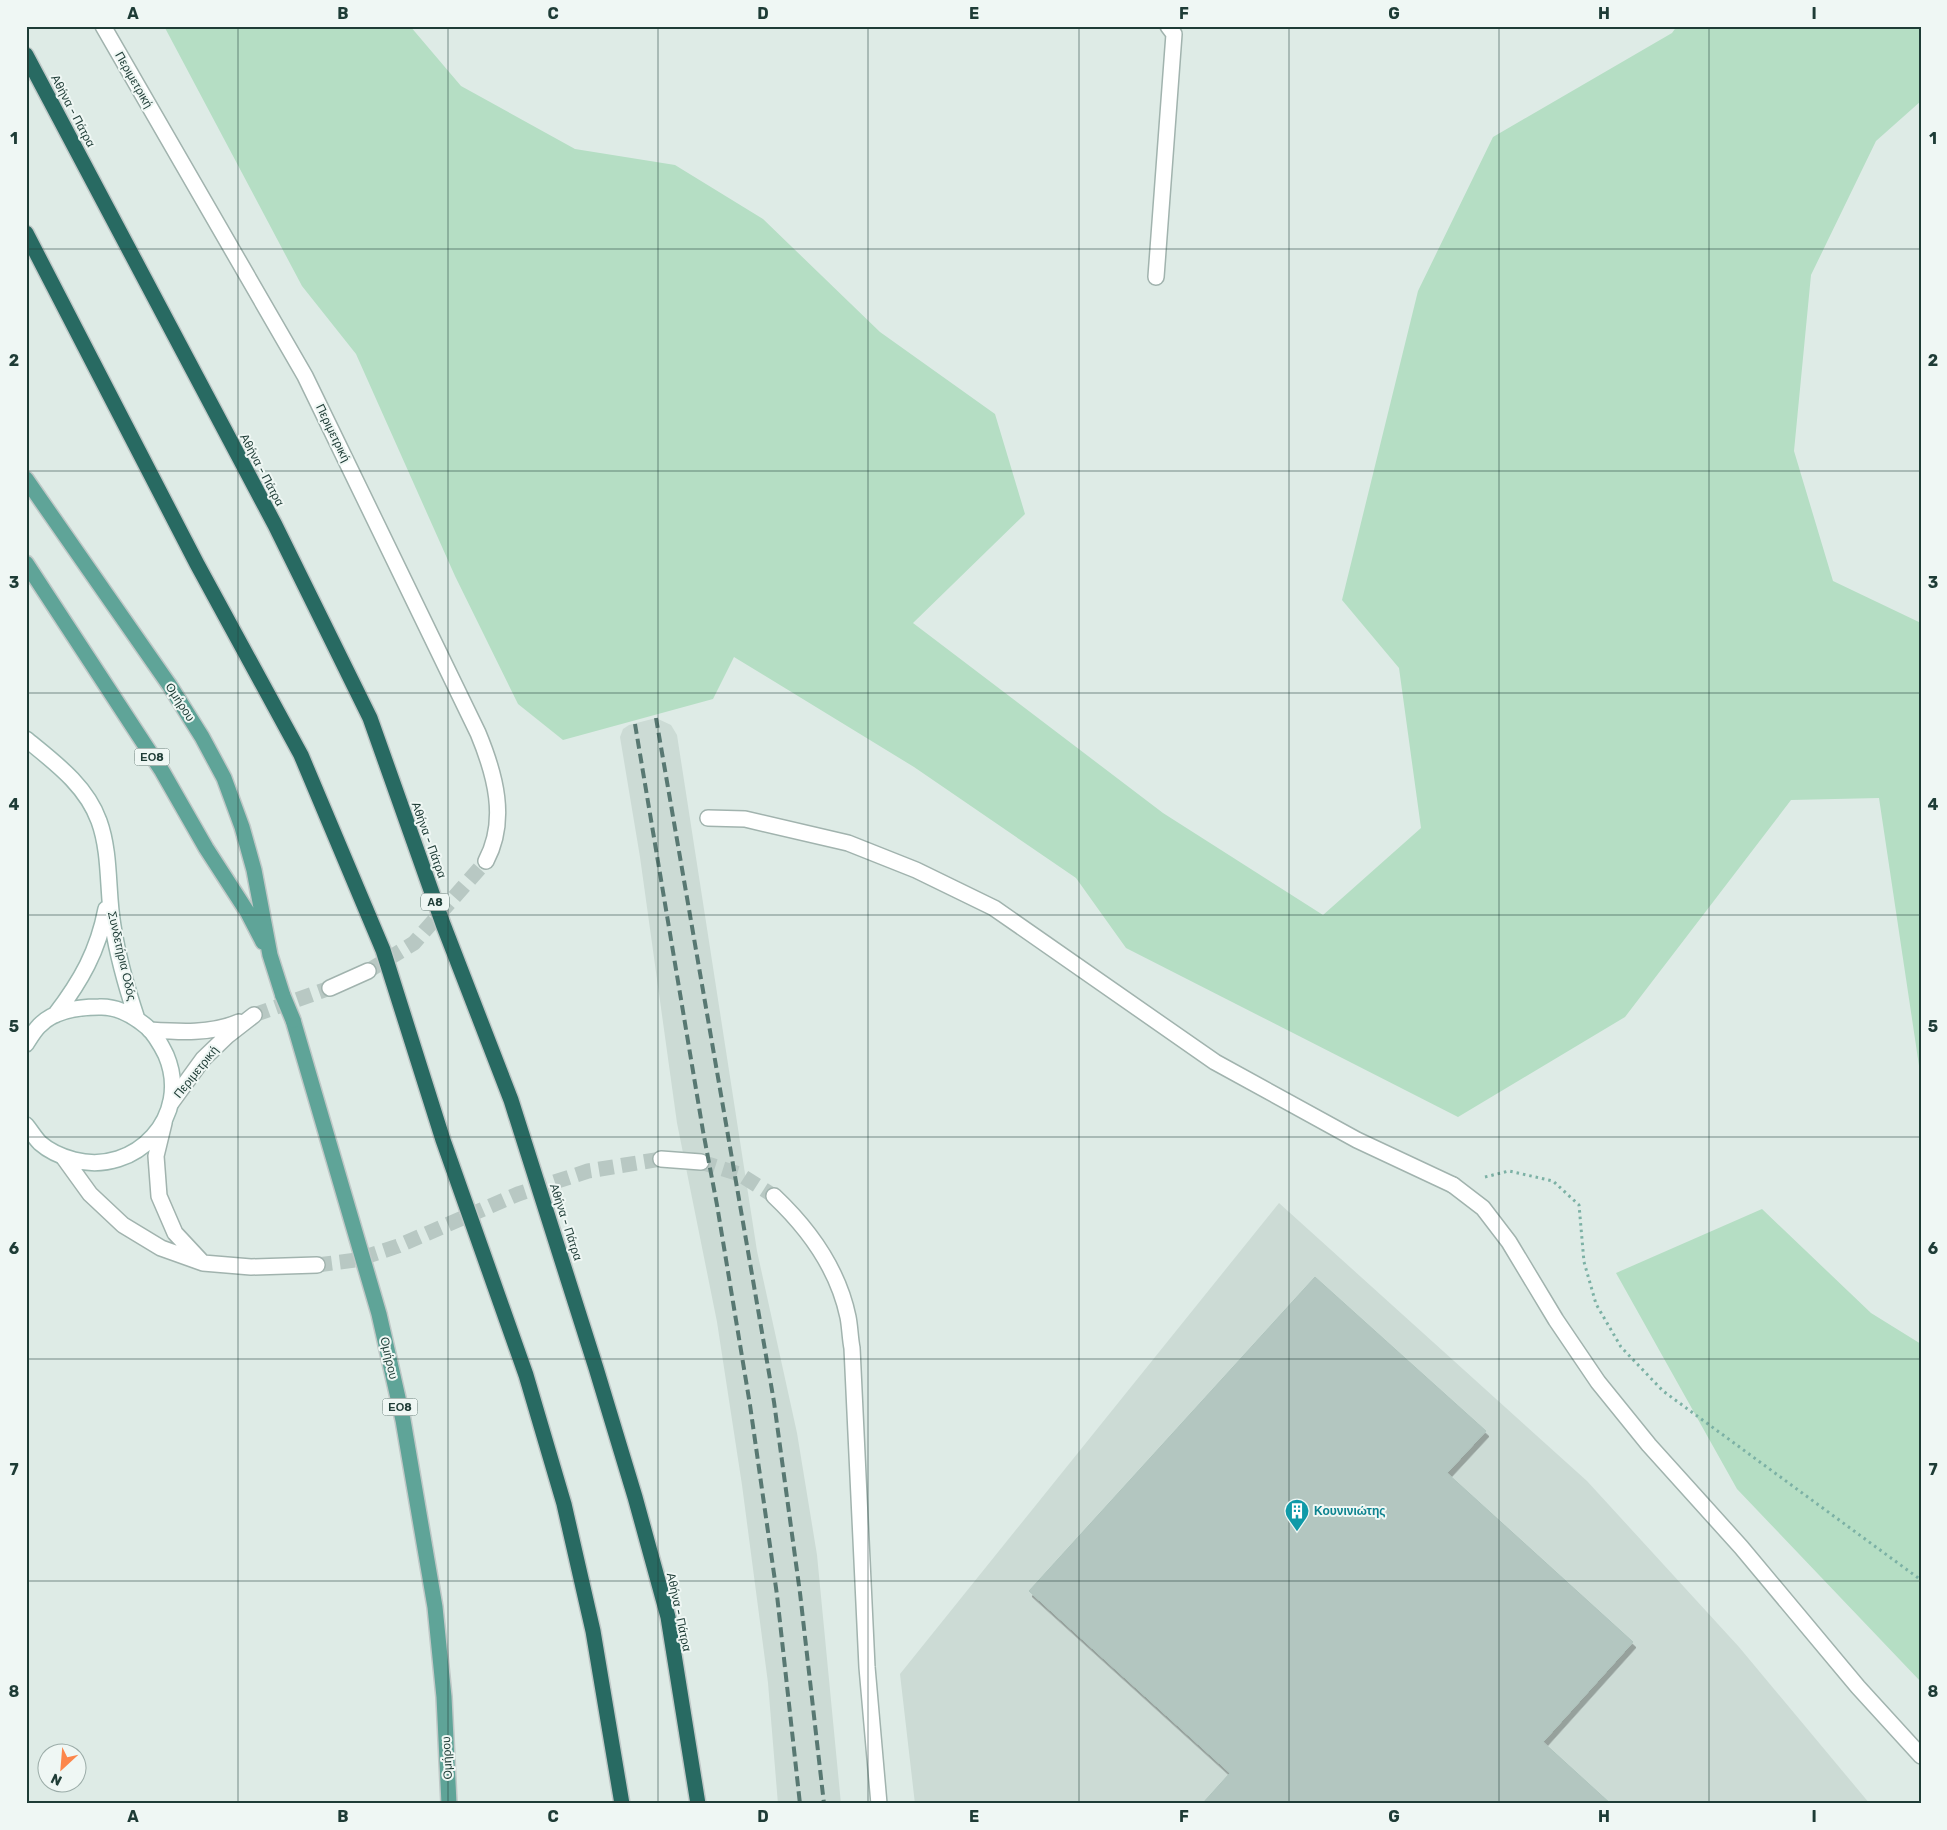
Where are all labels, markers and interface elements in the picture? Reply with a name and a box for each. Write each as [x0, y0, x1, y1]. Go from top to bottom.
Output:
text: A [127, 4, 139, 23]
text: B [337, 4, 349, 23]
text: C [547, 4, 559, 23]
text: D [757, 4, 769, 23]
text: E [969, 4, 979, 23]
text: F [1179, 4, 1189, 23]
text: G [1388, 4, 1400, 23]
text: H [1598, 4, 1610, 23]
text: I [1811, 4, 1817, 23]
street label: Περιμετρική [112, 49, 156, 111]
street label: Αθήνα - Πάτρα [48, 72, 98, 150]
text: 1 [10, 129, 18, 148]
text: 1 [1929, 129, 1937, 148]
text: 2 [9, 351, 19, 370]
text: 2 [1928, 351, 1938, 370]
street label: Περιμετρική [313, 402, 353, 464]
street label: Αθήνα - Πάτρα [237, 431, 287, 509]
text: 3 [9, 573, 19, 592]
text: 3 [1928, 573, 1938, 592]
street label: Ομήρου [162, 680, 198, 724]
road number: ΕΟ8 [134, 749, 170, 766]
text: 4 [9, 795, 20, 814]
text: 4 [1928, 795, 1939, 814]
street label: Αθήνα - Πάτρα [409, 800, 449, 880]
road number: Α8 [421, 894, 449, 910]
street label: Συνδετήρια Οδός [105, 910, 139, 1002]
text: 5 [9, 1017, 19, 1036]
text: 5 [1928, 1017, 1938, 1036]
street label: Περιμετρική [171, 1043, 221, 1101]
street label: Αθήνα - Πάτρα [547, 1182, 585, 1262]
text: 6 [9, 1239, 19, 1258]
text: 6 [1928, 1239, 1938, 1258]
street label: Ομήρου [377, 1335, 401, 1381]
road number: ΕΟ8 [382, 1398, 418, 1415]
text: 7 [9, 1460, 19, 1479]
text: 7 [1928, 1460, 1938, 1479]
building icon: Κουνινιώτης [1284, 1498, 1310, 1532]
place label: Κουνινιώτης [1314, 1504, 1385, 1518]
street label: Αθήνα - Πάτρα [664, 1571, 694, 1653]
text: 8 [9, 1682, 20, 1701]
text: 8 [1928, 1682, 1939, 1701]
street label: Ομήρου [439, 1736, 455, 1780]
north arrow [38, 1742, 88, 1792]
text: N [48, 1769, 65, 1789]
text: A [127, 1807, 139, 1826]
text: B [337, 1807, 349, 1826]
text: C [547, 1807, 559, 1826]
text: D [757, 1807, 769, 1826]
text: E [969, 1807, 979, 1826]
text: F [1179, 1807, 1189, 1826]
text: G [1388, 1807, 1400, 1826]
text: H [1598, 1807, 1610, 1826]
text: I [1811, 1807, 1817, 1826]

